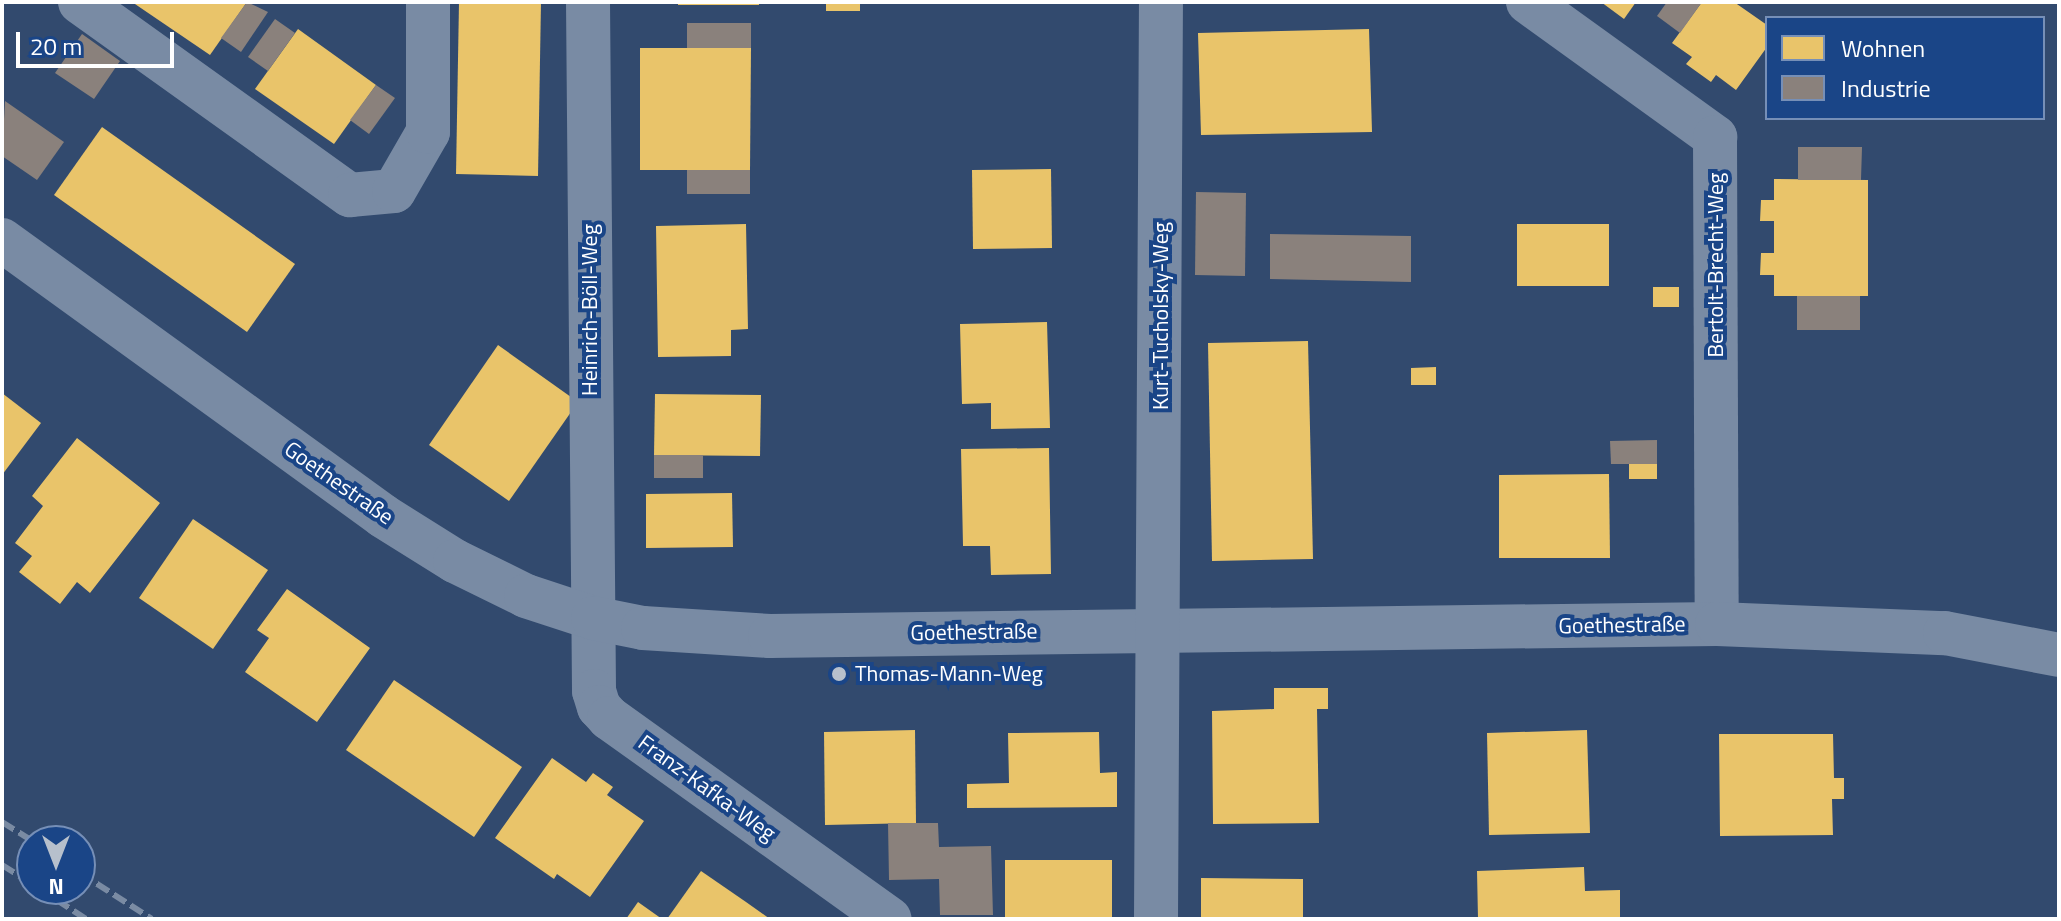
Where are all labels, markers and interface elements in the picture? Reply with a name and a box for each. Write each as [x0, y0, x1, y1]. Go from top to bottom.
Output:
scale bar [20, 16, 178, 66]
legend [1765, 16, 2045, 120]
text: 20 m [30, 28, 82, 64]
text: Wohnen [1841, 30, 1925, 66]
text: Industrie [1841, 70, 1931, 106]
street label: Bertolt-Brecht-Weg [1703, 173, 1729, 357]
street label: Kurt-Tucholsky-Weg [1148, 222, 1174, 410]
street label: Heinrich-Böll-Weg [577, 224, 603, 396]
street label: Goethestraße [279, 436, 399, 530]
street label: Goethestraße [1558, 611, 1686, 639]
street label: Goethestraße [910, 618, 1038, 646]
place label: Thomas-Mann-Weg [855, 661, 1043, 687]
marker: Thomas-Mann-Weg [830, 665, 848, 683]
street label: Franz-Kafka-Weg [633, 729, 781, 847]
north arrow [16, 825, 96, 905]
text: N [48, 870, 64, 904]

